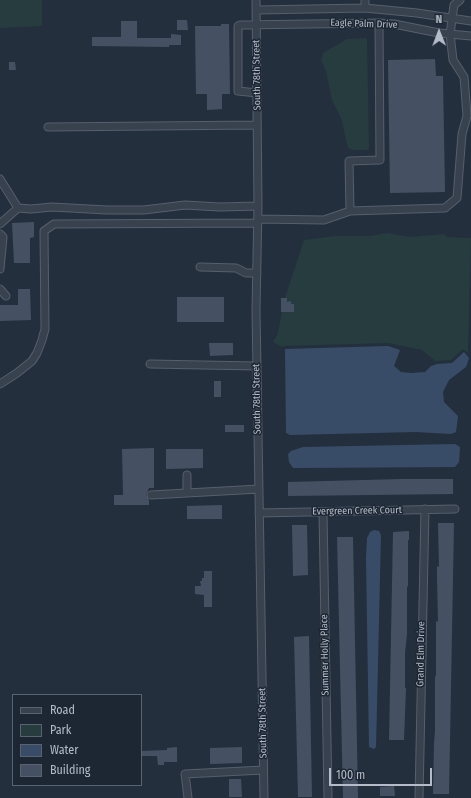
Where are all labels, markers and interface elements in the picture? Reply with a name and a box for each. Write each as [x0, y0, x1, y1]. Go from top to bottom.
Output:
north arrow [419, 12, 459, 52]
text: N [435, 13, 442, 26]
street label: Eagle Palm Drive [330, 17, 398, 31]
street label: South 78th Street [250, 40, 264, 110]
street label: South 78th Street [250, 364, 264, 434]
street label: Evergreen Creek Court [312, 504, 402, 518]
street label: Summer Holly Place [318, 614, 332, 696]
street label: Grand Elm Drive [414, 621, 428, 687]
street label: South 78th Street [256, 688, 270, 758]
legend [12, 694, 142, 786]
text: Road [50, 703, 75, 717]
text: Park [50, 723, 71, 737]
text: Water [50, 743, 78, 757]
scale bar [331, 760, 434, 786]
text: Building [50, 763, 90, 777]
text: 100 m [336, 768, 365, 782]

